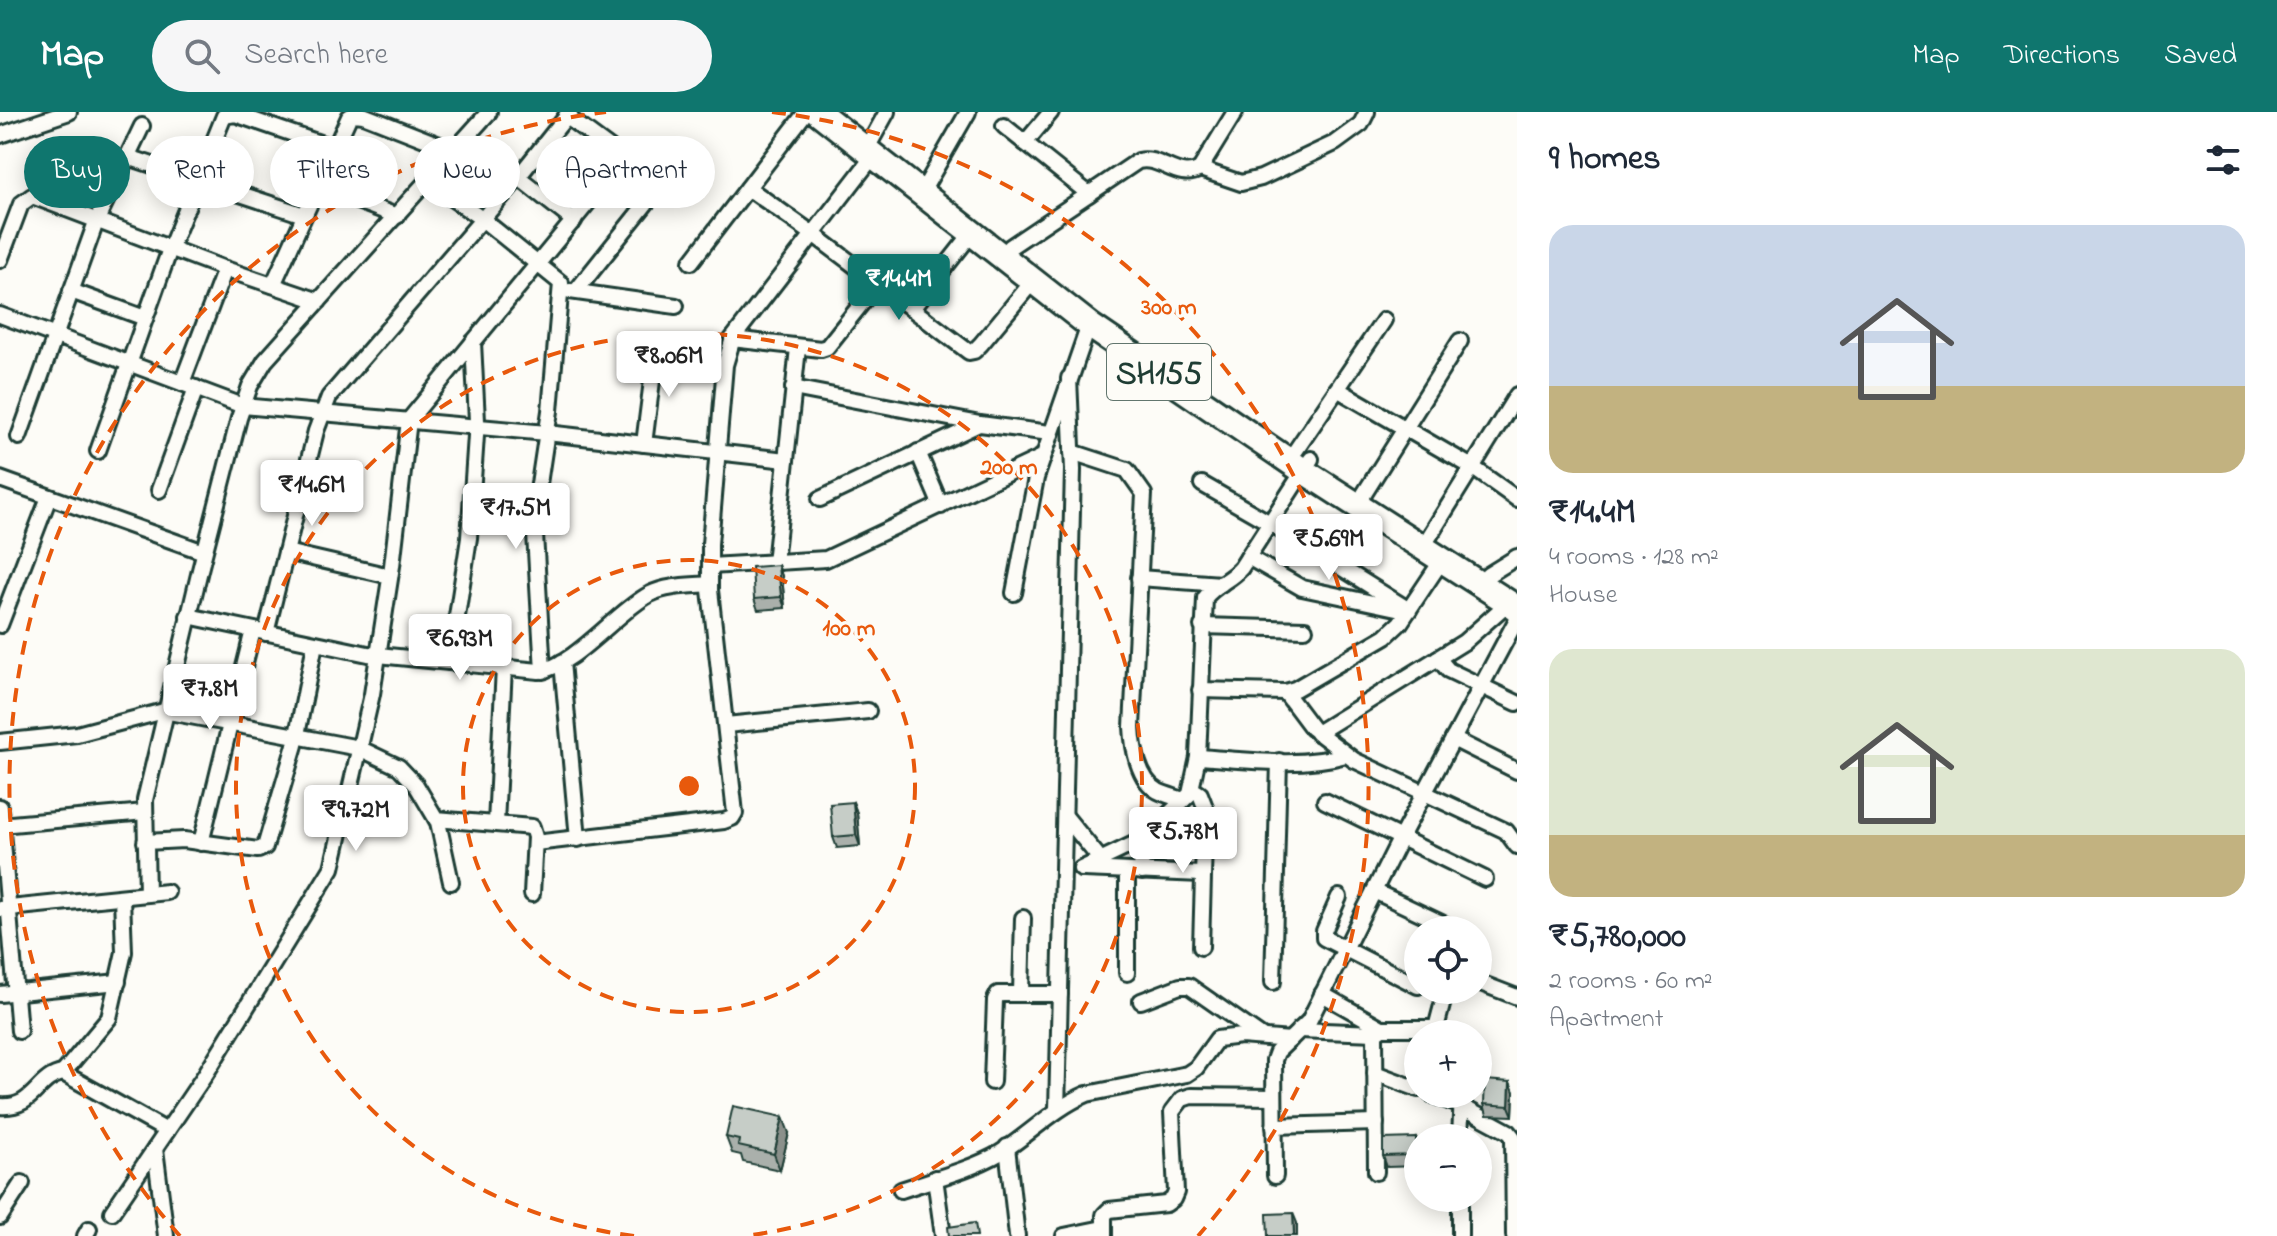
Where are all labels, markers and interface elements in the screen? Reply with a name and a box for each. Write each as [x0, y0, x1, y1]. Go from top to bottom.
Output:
search box [152, 20, 712, 92]
text: Map [40, 28, 104, 84]
icon: search [180, 34, 224, 78]
text: Search here [244, 34, 388, 78]
text: Map [1912, 36, 1960, 77]
text: Directions [2004, 36, 2120, 77]
text: Saved [2164, 36, 2237, 77]
text: 9 homes [1549, 135, 1661, 185]
chip: Buy [24, 136, 130, 208]
chip: Rent [146, 136, 254, 208]
chip: Filters [270, 136, 398, 208]
chip: New [414, 136, 520, 208]
chip: Apartment [536, 136, 715, 208]
icon: filters [2201, 138, 2245, 182]
pin: ₹14.4M [834, 254, 964, 322]
text: ₹14.4M [866, 261, 932, 299]
icon: home [1825, 277, 1969, 421]
text: 300 m [1140, 291, 1197, 326]
pin: ₹8.06M [604, 331, 734, 399]
text: ₹8.06M [634, 338, 704, 376]
road number: SH155 [1107, 344, 1211, 400]
text: 200 m [979, 451, 1038, 486]
pin: ₹14.6M [247, 460, 377, 528]
text: ₹14.6M [278, 467, 346, 505]
pin: ₹17.5M [451, 483, 581, 551]
text: ₹14.4M [1549, 489, 1636, 539]
text: ₹17.5M [481, 490, 551, 528]
pin: ₹5.69M [1264, 514, 1394, 582]
text: ₹5.69M [1294, 521, 1364, 559]
text: 4 rooms · 128 m² [1549, 539, 1719, 577]
text: House [1549, 577, 1617, 615]
text: 100 m [823, 612, 876, 647]
pin: ₹6.93M [395, 614, 525, 682]
text: ₹6.93M [427, 621, 493, 659]
pin: ₹7.8M [154, 664, 266, 732]
text: ₹7.8M [181, 671, 239, 709]
icon: home [1825, 701, 1969, 845]
centre of rings [675, 772, 703, 800]
pin: ₹9.72M [291, 785, 421, 853]
text: ₹9.72M [322, 792, 390, 830]
pin: ₹5.78M [1118, 807, 1248, 875]
text: ₹5.78M [1147, 814, 1219, 852]
text: ₹5,780,000 [1549, 913, 1686, 963]
map controls [1404, 916, 1492, 1212]
button: locate [1404, 916, 1492, 1004]
text: 2 rooms · 60 m² [1549, 963, 1713, 1001]
text: Apartment [1549, 1001, 1663, 1039]
button: + [1404, 1020, 1492, 1108]
button: − [1404, 1124, 1492, 1212]

